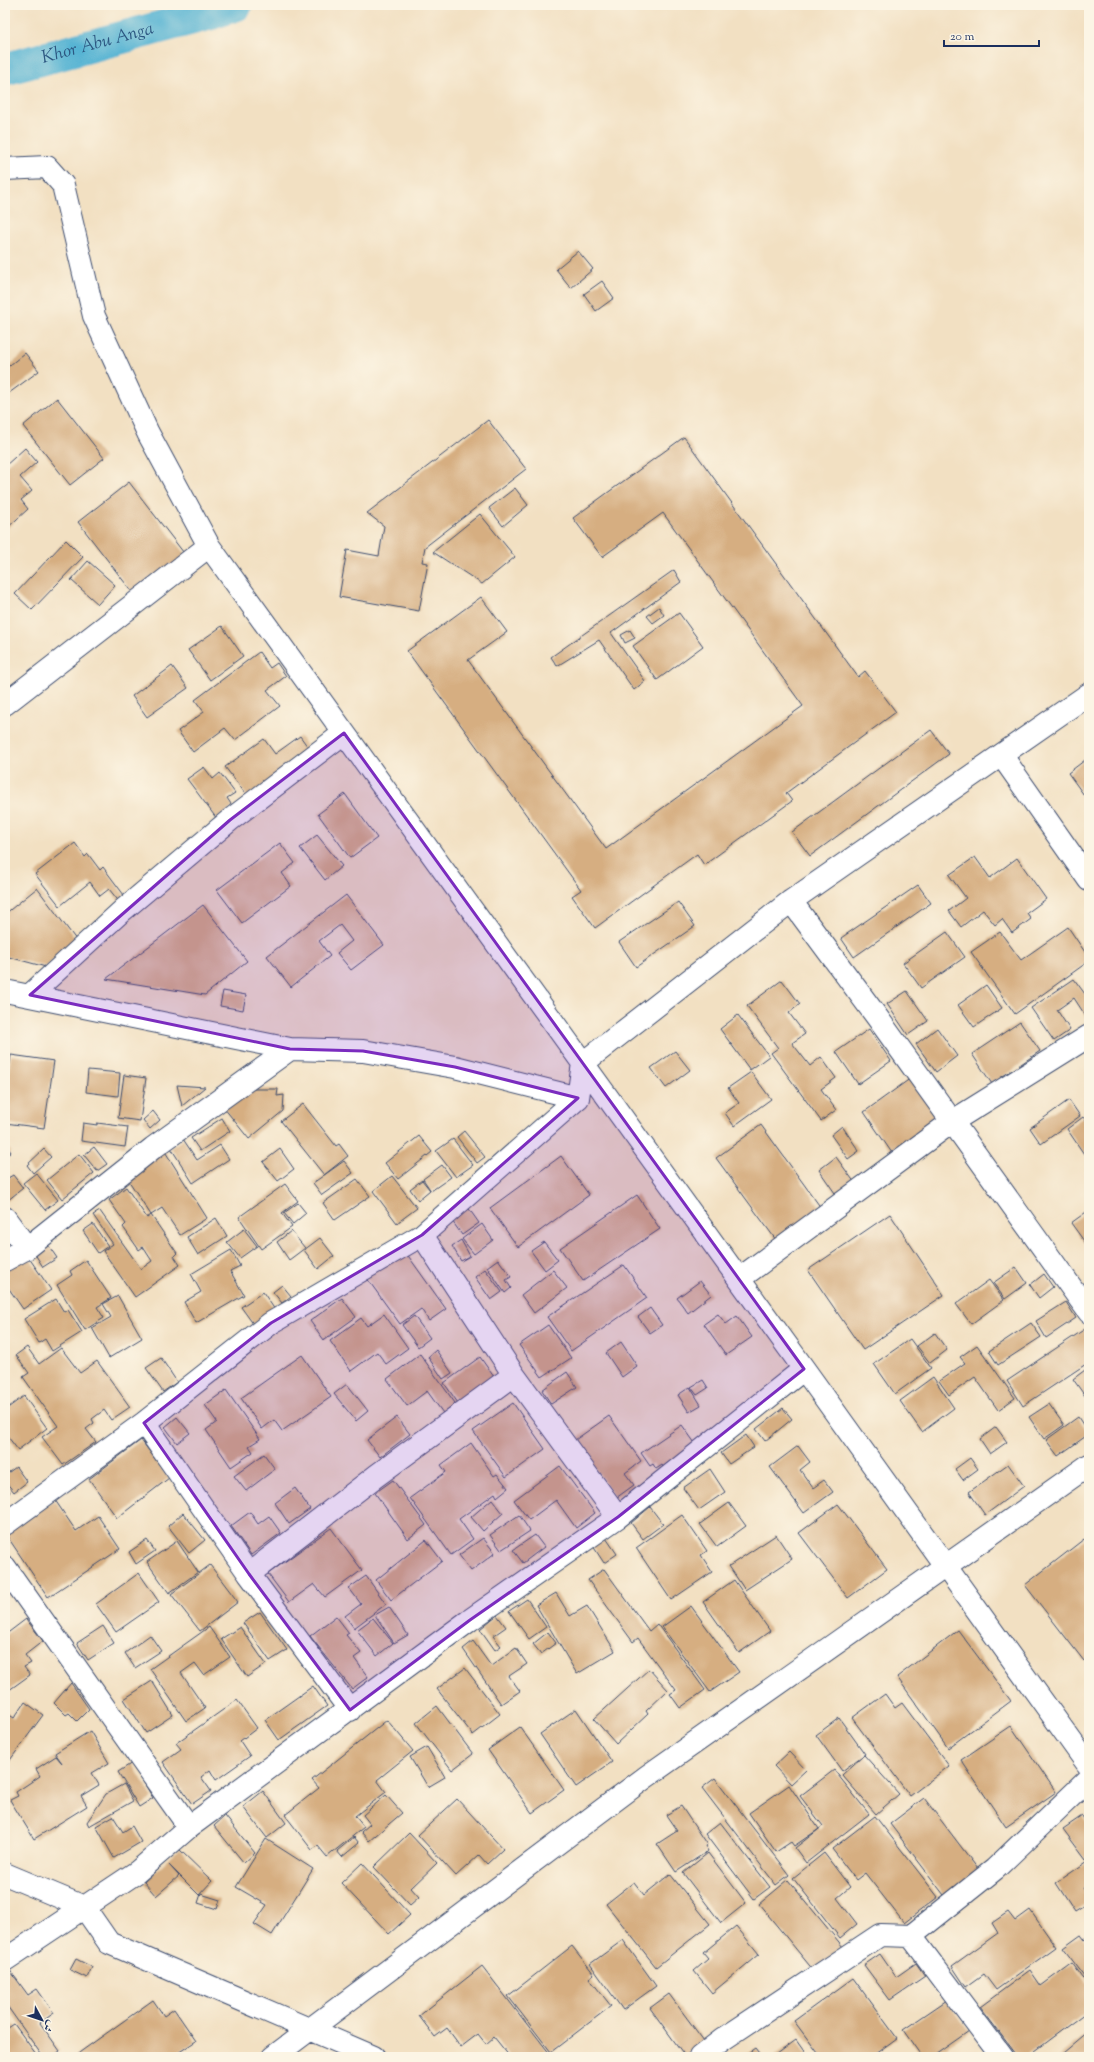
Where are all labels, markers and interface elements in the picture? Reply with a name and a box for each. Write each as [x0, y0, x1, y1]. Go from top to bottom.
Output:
water label: Khor Abu Anga [39, 16, 157, 72]
scale bar [944, 22, 1039, 48]
text: 20 m [950, 28, 975, 46]
north arrow [22, 2000, 62, 2040]
text: ش [39, 2016, 59, 2035]

